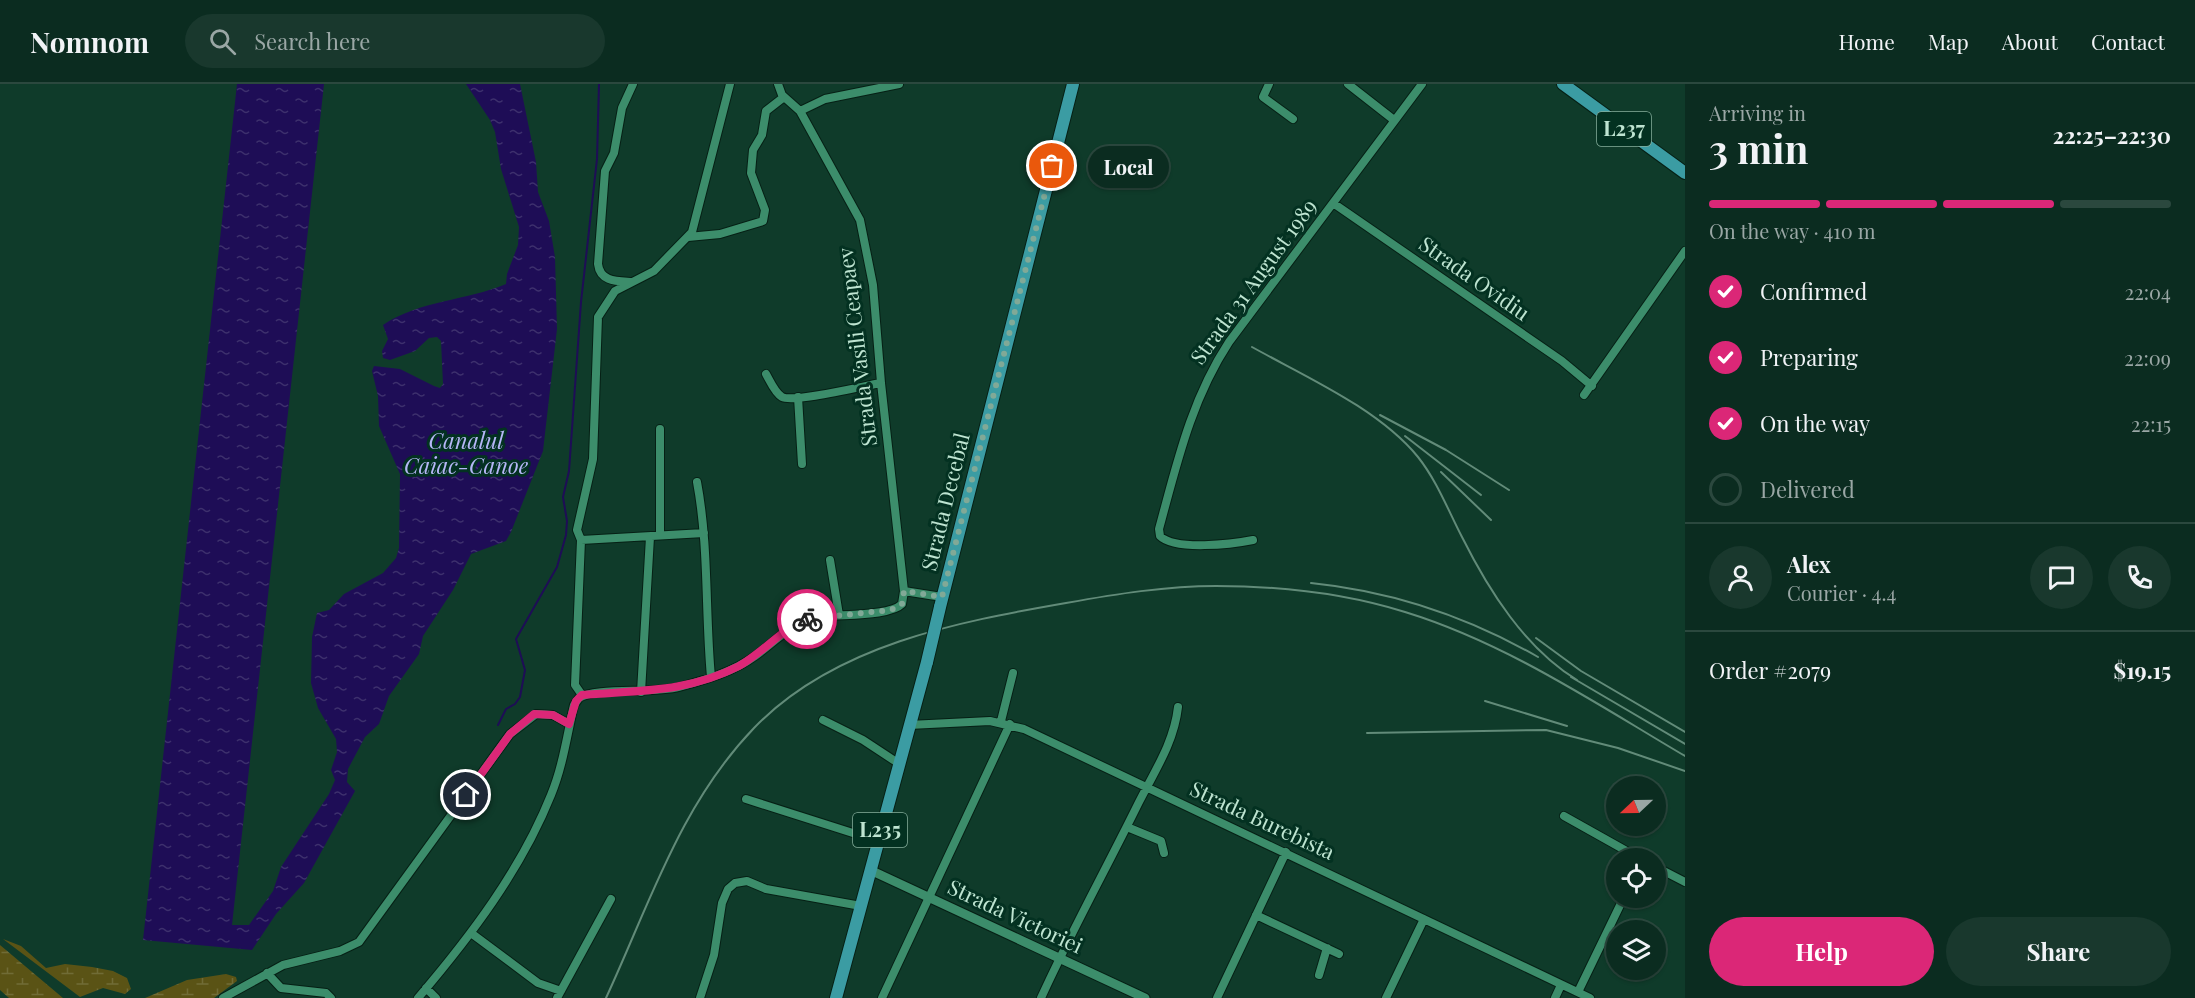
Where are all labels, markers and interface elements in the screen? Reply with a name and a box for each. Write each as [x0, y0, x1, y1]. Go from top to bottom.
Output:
search box [185, 14, 605, 68]
text: Nomnom [30, 23, 149, 60]
icon: search [206, 25, 239, 58]
text: Search here [254, 26, 371, 56]
text: Home [1839, 27, 1895, 55]
text: Map [1928, 27, 1969, 55]
text: About [2002, 27, 2058, 55]
text: Contact [2091, 27, 2165, 55]
text: Arriving in [1709, 99, 1806, 126]
road number: L237 [1597, 112, 1651, 146]
text: 22:25–22:30 [2053, 120, 2171, 150]
text: 3 min [1709, 122, 1808, 174]
pin [1026, 140, 1077, 191]
callout: Local [1088, 145, 1169, 187]
icon: bag [1035, 149, 1068, 182]
text: Local [1103, 153, 1154, 180]
street label: Strada 31 August 1989 [1183, 193, 1322, 369]
text: On the way · 410 m [1709, 217, 1875, 244]
street label: Strada Ovidiu [1414, 229, 1536, 326]
street label: Strada Vasili Ceapaev [830, 246, 882, 448]
icon: check [1709, 275, 1742, 308]
text: Confirmed [1760, 276, 1867, 306]
text: 22:04 [2125, 278, 2171, 305]
icon: check [1709, 341, 1742, 374]
text: Preparing [1760, 342, 1858, 372]
text: 22:09 [2124, 344, 2171, 371]
icon: check [1709, 407, 1742, 440]
text: On the way [1760, 408, 1870, 438]
text: 22:15 [2131, 410, 2171, 437]
water label: Canalul Caiac-Canoe [404, 425, 529, 480]
street label: Strada Decebal [913, 430, 975, 573]
text: Delivered [1760, 474, 1855, 504]
button: person [1709, 546, 1772, 609]
button: chat [2030, 546, 2093, 609]
button: phone [2108, 546, 2171, 609]
text: Alex [1787, 549, 1831, 579]
text: Courier · 4.4 [1787, 579, 1896, 606]
courier [777, 589, 837, 649]
icon: bike [791, 603, 824, 636]
text: Order #2079 [1709, 655, 1831, 685]
text: $19.15 [2114, 655, 2171, 685]
pin [440, 769, 491, 820]
street label: Strada Burebista [1186, 773, 1340, 865]
north arrow [1606, 776, 1666, 836]
map controls [1606, 776, 1666, 980]
icon: home [449, 778, 482, 811]
road number: L235 [853, 813, 907, 847]
button: locate [1606, 848, 1666, 908]
street label: Strada Victoriei [944, 872, 1088, 959]
button: Help [1709, 917, 1934, 986]
button: Share [1946, 917, 2171, 986]
button: layers [1606, 920, 1666, 980]

